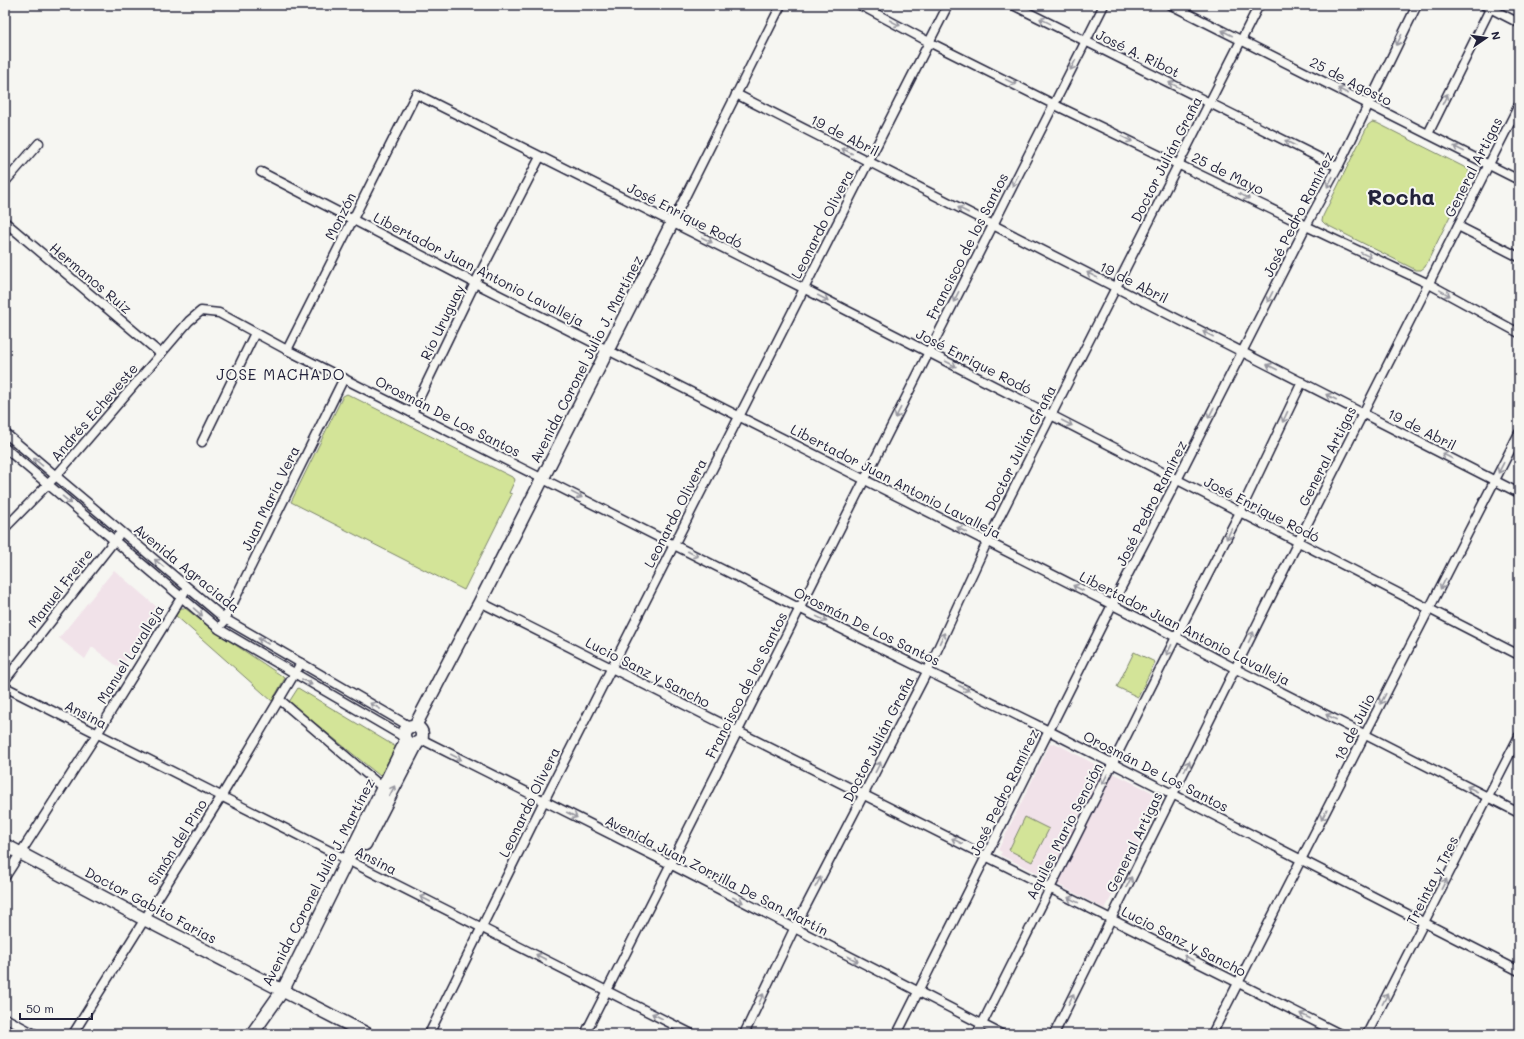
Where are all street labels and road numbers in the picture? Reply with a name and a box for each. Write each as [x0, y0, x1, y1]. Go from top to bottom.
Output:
street label: José A. Ribot [1093, 25, 1183, 81]
street label: 25 de Agosto [1307, 52, 1395, 110]
street label: Doctor Julián Graña [1126, 93, 1206, 225]
street label: 19 de Abril [808, 110, 882, 160]
street label: General Artigas [1440, 114, 1506, 220]
street label: 25 de Mayo [1189, 147, 1267, 199]
street label: José Pedro Ramírez [1258, 148, 1338, 280]
street label: Leonardo Olivera [786, 166, 858, 282]
street label: Francisco de los Santos [922, 169, 1012, 323]
street label: José Enrique Rodó [624, 178, 746, 252]
street label: Monzón [320, 189, 360, 243]
street label: Libertador Juan Antonio Lavalleja [370, 207, 588, 331]
street label: Hermanos Ruiz [46, 238, 136, 318]
street label: Avenida Coronel Julio J. Martínez [525, 252, 647, 466]
street label: 19 de Abril [1097, 257, 1171, 307]
street label: Río Uruguay [415, 281, 469, 363]
street label: José Enrique Rodó [913, 324, 1035, 398]
street label: Andrés Echeveste [46, 359, 142, 465]
street label: Orosmán De Los Santos [372, 371, 524, 461]
street label: Doctor Julián Graña [980, 382, 1060, 514]
street label: General Artigas [1294, 403, 1360, 509]
street label: 19 de Abril [1385, 404, 1459, 454]
street label: Libertador Juan Antonio Lavalleja [787, 419, 1005, 543]
street label: José Pedro Ramírez [1111, 437, 1191, 569]
street label: Juan María Vera [236, 442, 304, 554]
street label: Leonardo Olivera [639, 455, 711, 571]
street label: José Enrique Rodó [1201, 472, 1323, 546]
street label: Avenida Agraciada [130, 519, 244, 617]
street label: Manuel Freire [23, 545, 97, 631]
street label: Libertador Juan Antonio Lavalleja [1076, 566, 1294, 690]
street label: Orosmán De Los Santos [791, 582, 943, 670]
street label: Manuel Lavalleja [92, 601, 168, 707]
street label: Francisco de los Santos [701, 608, 791, 762]
street label: Lucio Sanz y Sancho [582, 632, 714, 712]
street label: Doctor Julián Graña [838, 673, 918, 805]
street label: 18 de Julio [1329, 690, 1379, 764]
street label: Ansina [62, 695, 110, 733]
street label: José Pedro Ramírez [965, 725, 1043, 858]
street label: Orosmán De Los Santos [1080, 726, 1232, 816]
street label: Leonardo Olivera [494, 744, 564, 860]
street label: Aquiles Mario Sención [1021, 759, 1107, 903]
street label: Avenida Coronel Julio J. Martínez [257, 775, 379, 989]
street label: General Artigas [1101, 788, 1167, 896]
street label: Simón del Pino [143, 795, 211, 889]
street label: Avenida Juan Zorrilla De San Martín [602, 810, 832, 940]
street label: Treinta y Tres [1402, 832, 1462, 928]
street label: Ansina [352, 841, 400, 879]
street label: Doctor Gabito Farias [82, 862, 220, 948]
street label: Lucio Sanz y Sancho [1118, 901, 1250, 981]

